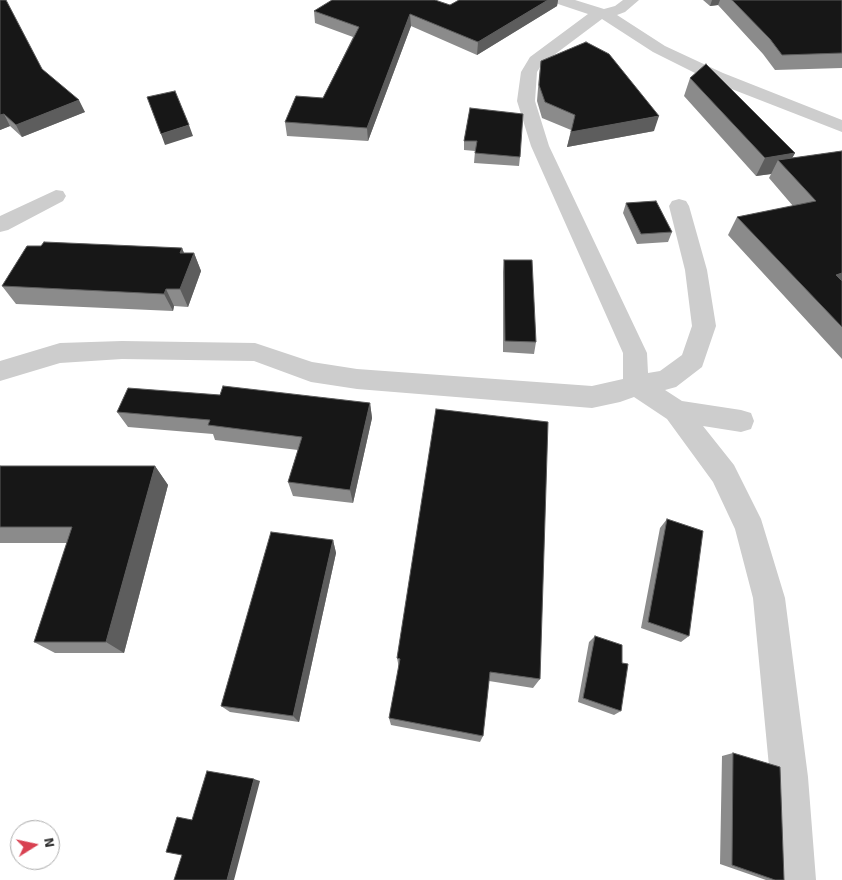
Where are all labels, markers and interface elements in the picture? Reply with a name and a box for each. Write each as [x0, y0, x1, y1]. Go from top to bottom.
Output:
north arrow [10, 820, 60, 870]
text: N [40, 836, 58, 849]

